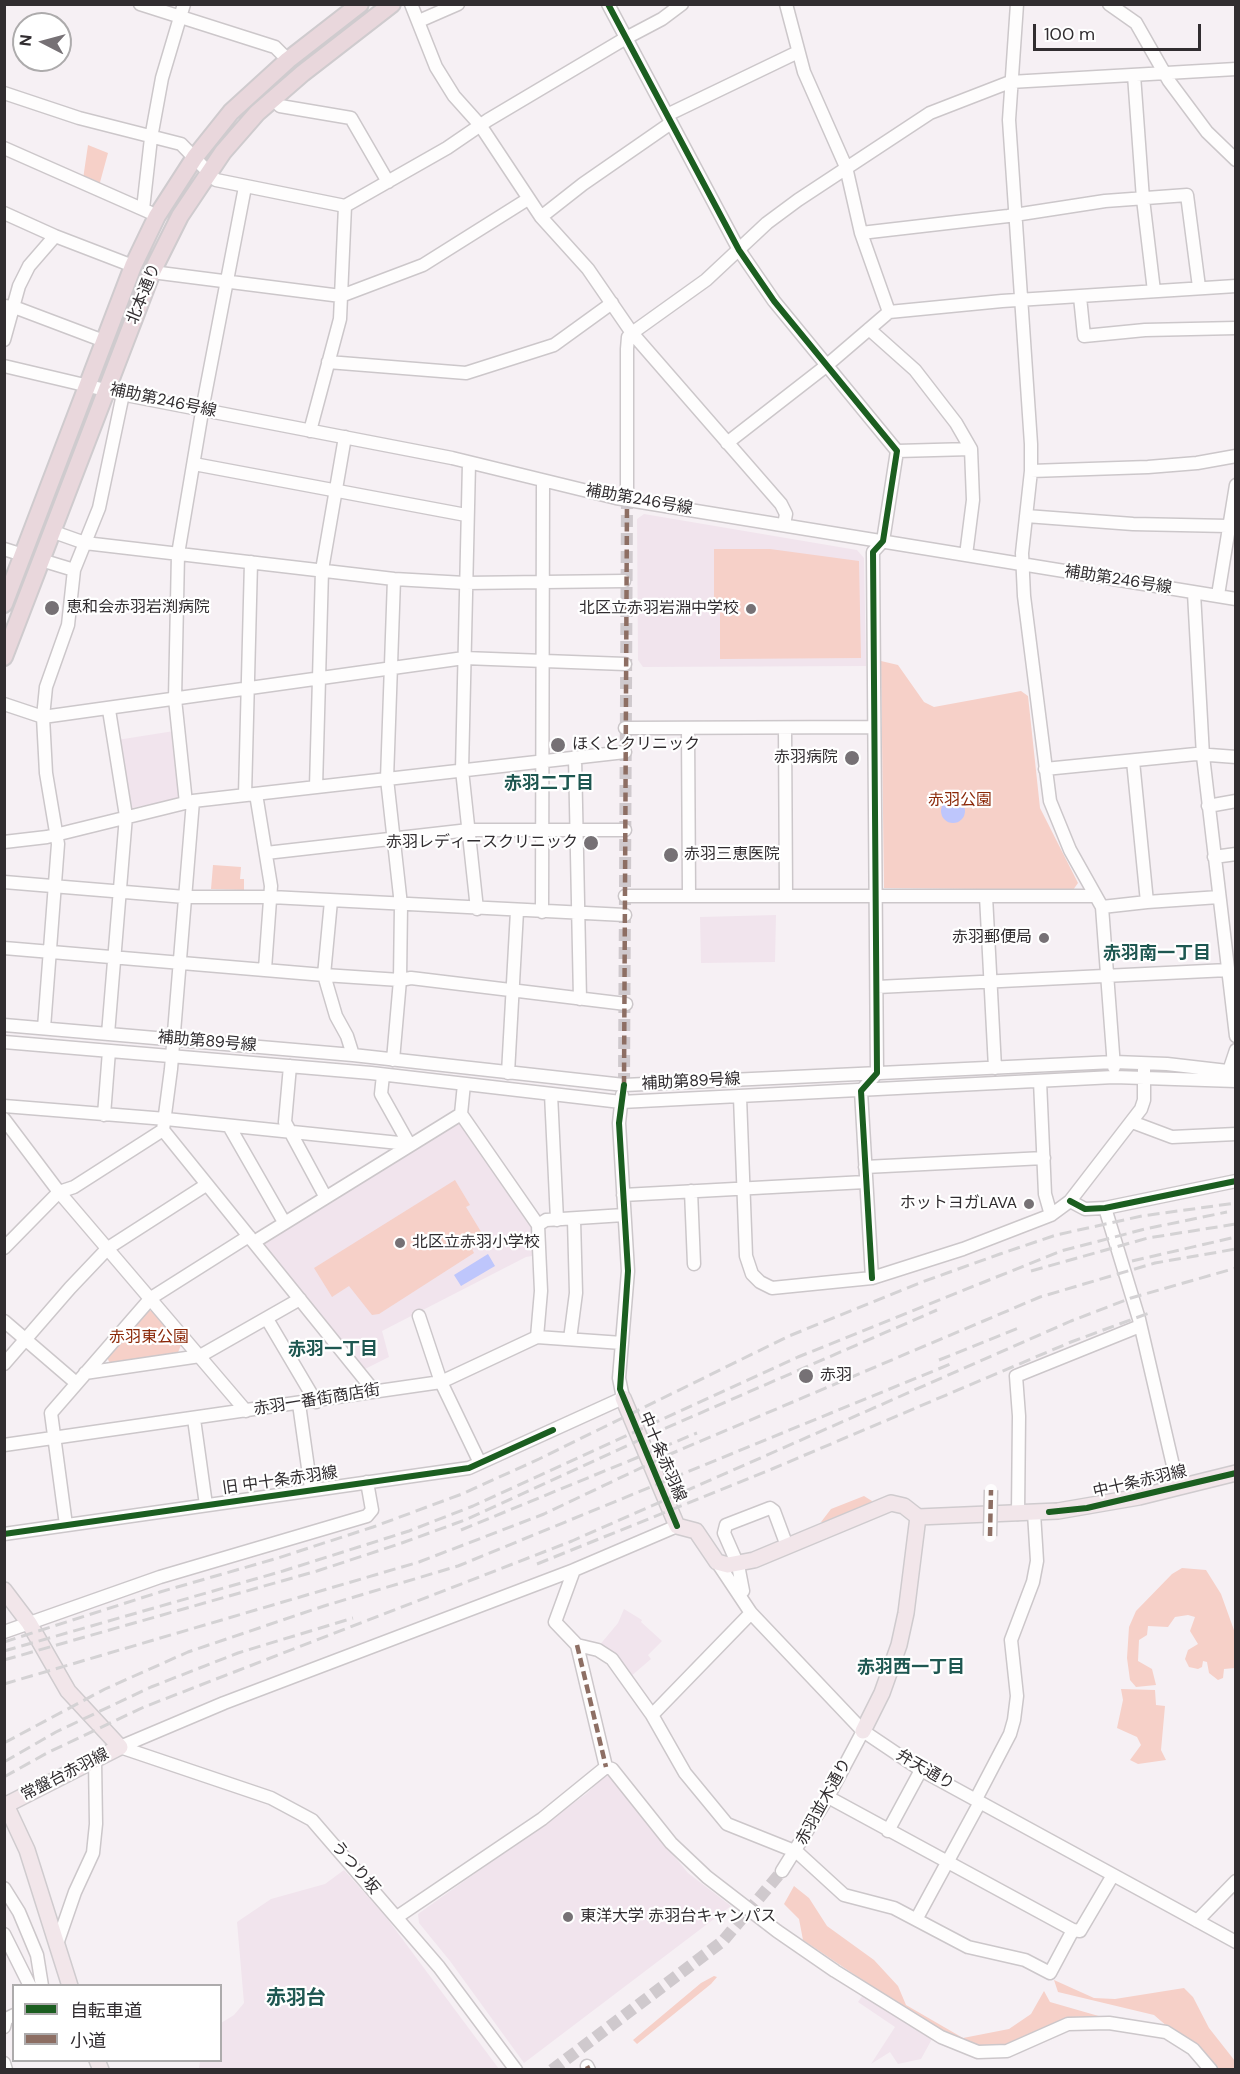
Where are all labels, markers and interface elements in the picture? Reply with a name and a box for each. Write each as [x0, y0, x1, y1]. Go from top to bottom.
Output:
north arrow [12, 12, 72, 72]
scale bar [1036, 12, 1204, 50]
text: 100 m [1044, 22, 1095, 46]
text: N [15, 33, 37, 47]
street label: 北本通り [123, 261, 165, 327]
street label: 補助第246号線 [108, 380, 218, 422]
street label: 補助第246号線 [584, 481, 694, 519]
street label: 補助第246号線 [1063, 562, 1173, 598]
place label: 恵和会赤羽岩渕病院 [66, 598, 210, 618]
marker: 恵和会赤羽岩渕病院 [43, 599, 61, 617]
place label: 北区立赤羽岩淵中学校 [579, 599, 739, 619]
marker: 北区立赤羽岩淵中学校 [744, 602, 758, 616]
place label: ほくとクリニック [572, 735, 700, 755]
marker: ほくとクリニック [549, 736, 567, 754]
place label: 赤羽病院 [774, 748, 838, 768]
marker: 赤羽病院 [843, 749, 861, 767]
district label: 赤羽二丁目 [504, 773, 594, 795]
park label: 赤羽公園 [928, 791, 992, 811]
place label: 赤羽レディースクリニック [386, 833, 578, 853]
marker: 赤羽レディースクリニック [582, 834, 600, 852]
place label: 赤羽三恵医院 [684, 845, 780, 865]
marker: 赤羽三恵医院 [662, 846, 680, 864]
place label: 赤羽郵便局 [952, 928, 1032, 948]
marker: 赤羽郵便局 [1037, 931, 1051, 945]
district label: 赤羽南一丁目 [1103, 943, 1211, 965]
street label: 補助第89号線 [157, 1028, 257, 1056]
street label: 補助第89号線 [641, 1070, 741, 1094]
place label: ホットヨガLAVA [900, 1194, 1017, 1214]
marker: ホットヨガLAVA [1022, 1197, 1036, 1211]
place label: 北区立赤羽小学校 [412, 1233, 540, 1253]
marker: 北区立赤羽小学校 [393, 1236, 407, 1250]
park label: 赤羽東公園 [109, 1328, 189, 1348]
district label: 赤羽一丁目 [288, 1339, 378, 1361]
place label: 赤羽 [820, 1366, 852, 1386]
marker: 赤羽 [797, 1367, 815, 1385]
street label: 赤羽一番街商店街 [252, 1381, 382, 1419]
street label: 中十条赤羽線 [634, 1409, 690, 1505]
street label: 中十条赤羽線 [1091, 1462, 1189, 1502]
street label: 旧 中十条赤羽線 [221, 1463, 339, 1499]
district label: 赤羽西一丁目 [857, 1657, 965, 1679]
street label: 常盤台赤羽線 [18, 1745, 112, 1805]
street label: 弁天通り [892, 1746, 958, 1794]
street label: 赤羽並木通り [792, 1755, 856, 1849]
street label: うつり坂 [327, 1838, 383, 1898]
place label: 東洋大学 赤羽台キャンパス [580, 1907, 776, 1927]
marker: 東洋大学 赤羽台キャンパス [561, 1910, 575, 1924]
legend [12, 1984, 222, 2062]
district label: 赤羽台 [266, 1987, 326, 2011]
text: 自転車道 [70, 1999, 142, 2023]
text: 小道 [70, 2029, 106, 2053]

